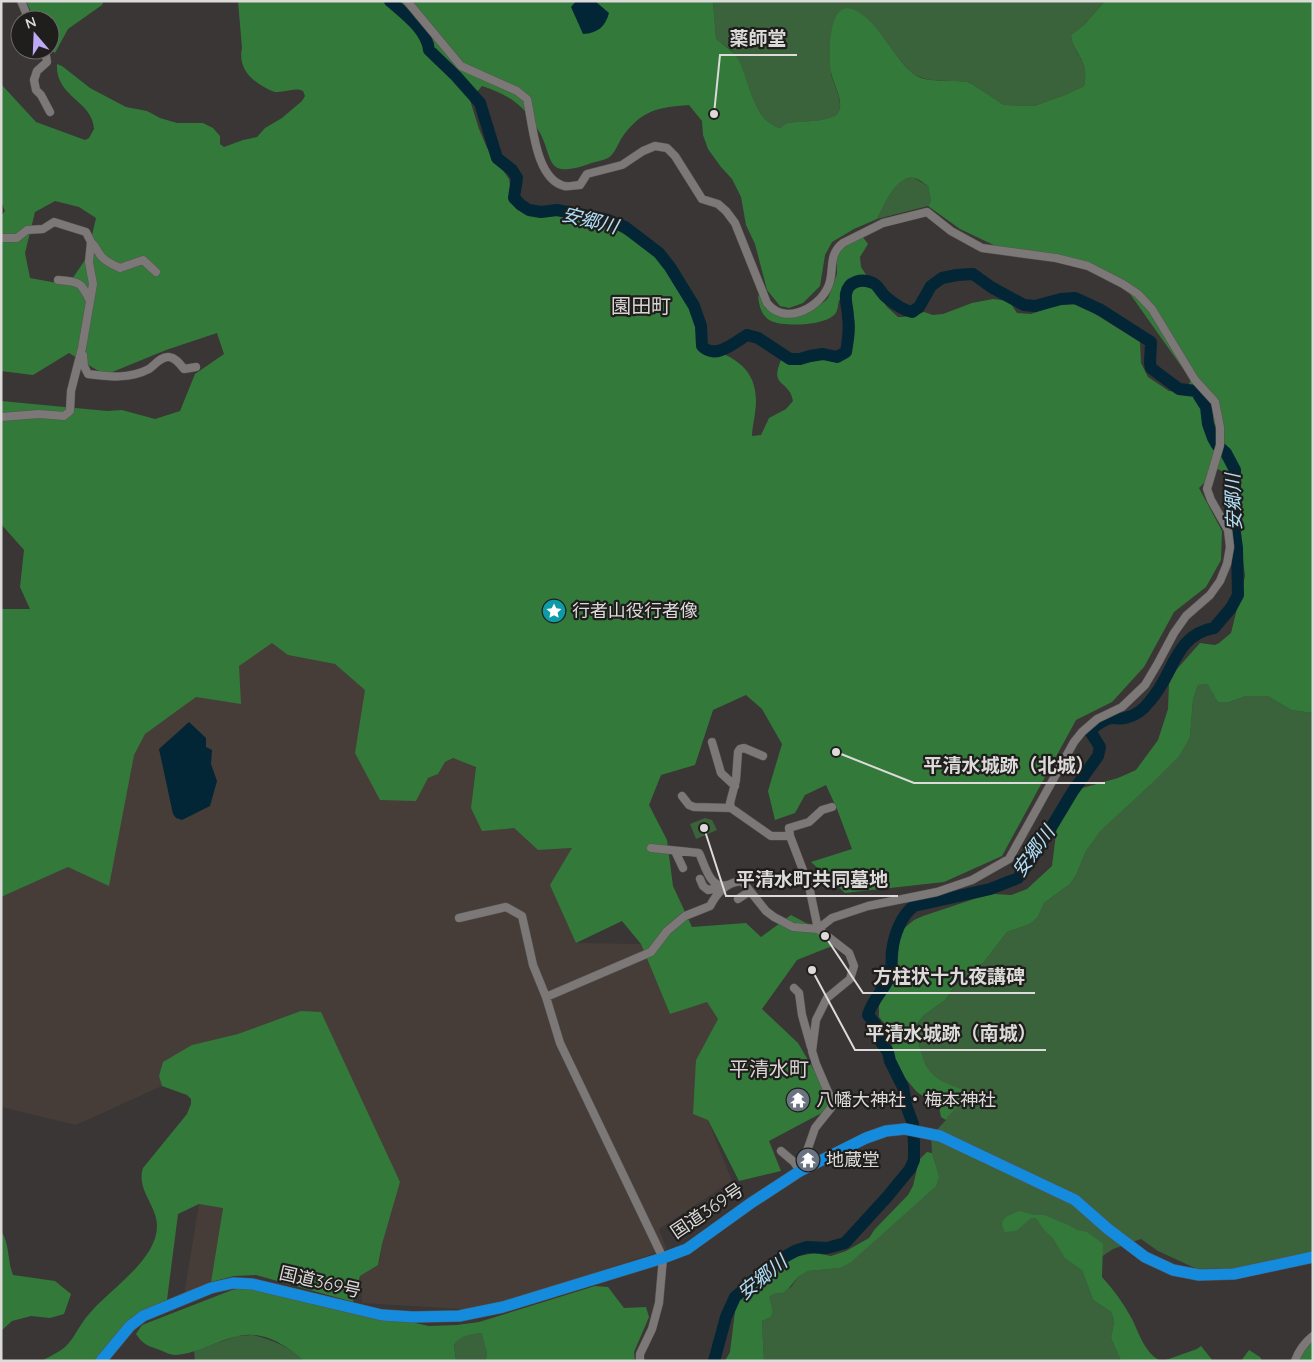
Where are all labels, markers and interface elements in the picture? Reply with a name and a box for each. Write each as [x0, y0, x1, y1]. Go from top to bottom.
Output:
north arrow [10, 10, 60, 60]
text: N [23, 13, 39, 33]
callout: 薬師堂 [720, 21, 797, 55]
text: 薬師堂 [729, 26, 787, 50]
water label: 安郷川 [559, 201, 622, 239]
district label: 園田町 [611, 293, 671, 318]
water label: 安郷川 [1220, 471, 1246, 531]
place icon: 行者山役行者像 [541, 598, 567, 624]
place label: 行者山役行者像 [572, 599, 698, 622]
callout: 平清水城跡（北城） [914, 749, 1105, 783]
text: 平清水城跡（北城） [923, 753, 1095, 777]
water label: 安郷川 [1007, 819, 1061, 881]
callout: 平清水町共同墓地 [726, 862, 898, 896]
text: 平清水町共同墓地 [736, 867, 888, 891]
callout: 方柱状十九夜講碑 [863, 959, 1035, 993]
text: 方柱状十九夜講碑 [873, 964, 1025, 988]
callout: 平清水城跡（南城） [855, 1016, 1046, 1050]
text: 平清水城跡（南城） [865, 1021, 1037, 1045]
district label: 平清水町 [729, 1056, 809, 1081]
temple icon: 八幡大神社・梅本神社 [785, 1087, 811, 1113]
place label: 八幡大神社・梅本神社 [816, 1088, 996, 1111]
temple icon: 地蔵堂 [795, 1147, 821, 1173]
place label: 地蔵堂 [826, 1148, 880, 1171]
street label: 国道369号 [666, 1178, 748, 1243]
water label: 安郷川 [732, 1248, 793, 1304]
street label: 国道369号 [277, 1261, 363, 1302]

